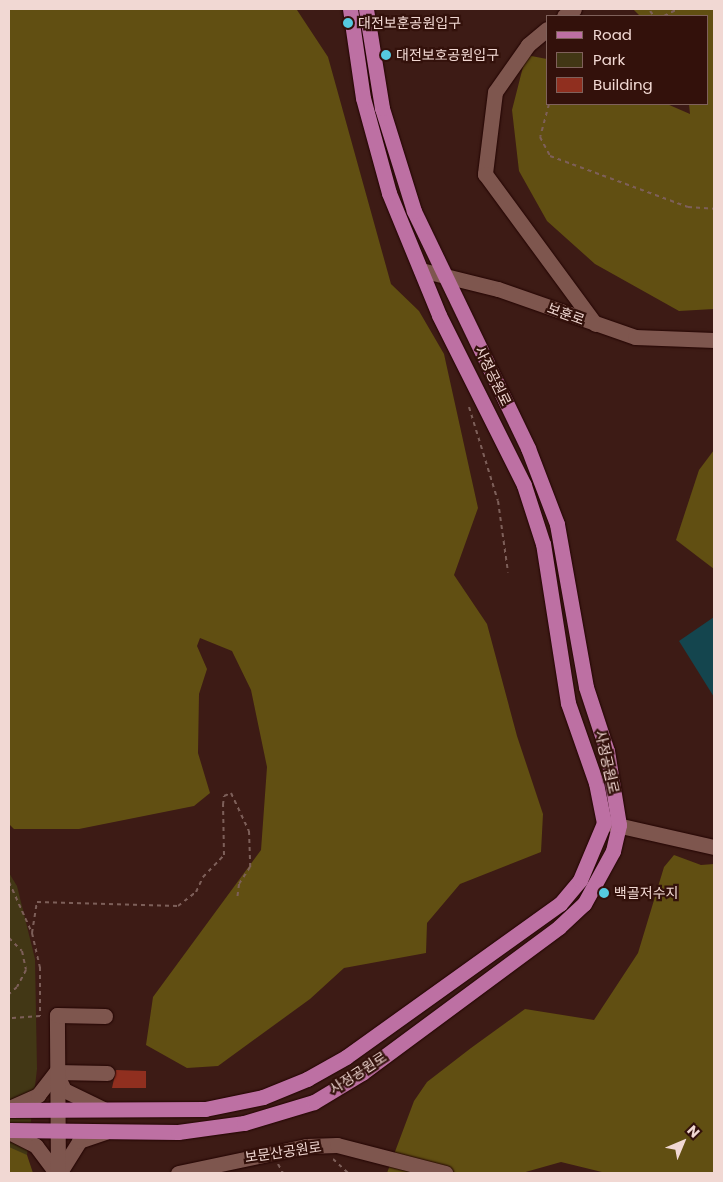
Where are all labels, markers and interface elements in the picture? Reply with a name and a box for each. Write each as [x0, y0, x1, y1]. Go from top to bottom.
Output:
place label: 대전보훈공원입구 [358, 15, 461, 31]
legend [546, 15, 708, 105]
marker: 대전보훈공원입구 [342, 17, 354, 29]
text: Road [593, 24, 632, 45]
place label: 대전보호공원입구 [396, 47, 499, 63]
marker: 대전보호공원입구 [380, 49, 392, 61]
text: Park [593, 49, 625, 70]
text: Building [593, 74, 653, 95]
street label: 보훈로 [545, 299, 587, 329]
street label: 사정공원로 [471, 343, 515, 409]
street label: 사정공원로 [592, 729, 622, 795]
place label: 백골저수지 [614, 885, 678, 901]
marker: 백골저수지 [598, 887, 610, 899]
street label: 사정공원로 [326, 1048, 390, 1098]
north arrow [658, 1117, 708, 1167]
text: N [683, 1121, 704, 1142]
street label: 보문산공원로 [244, 1138, 322, 1166]

